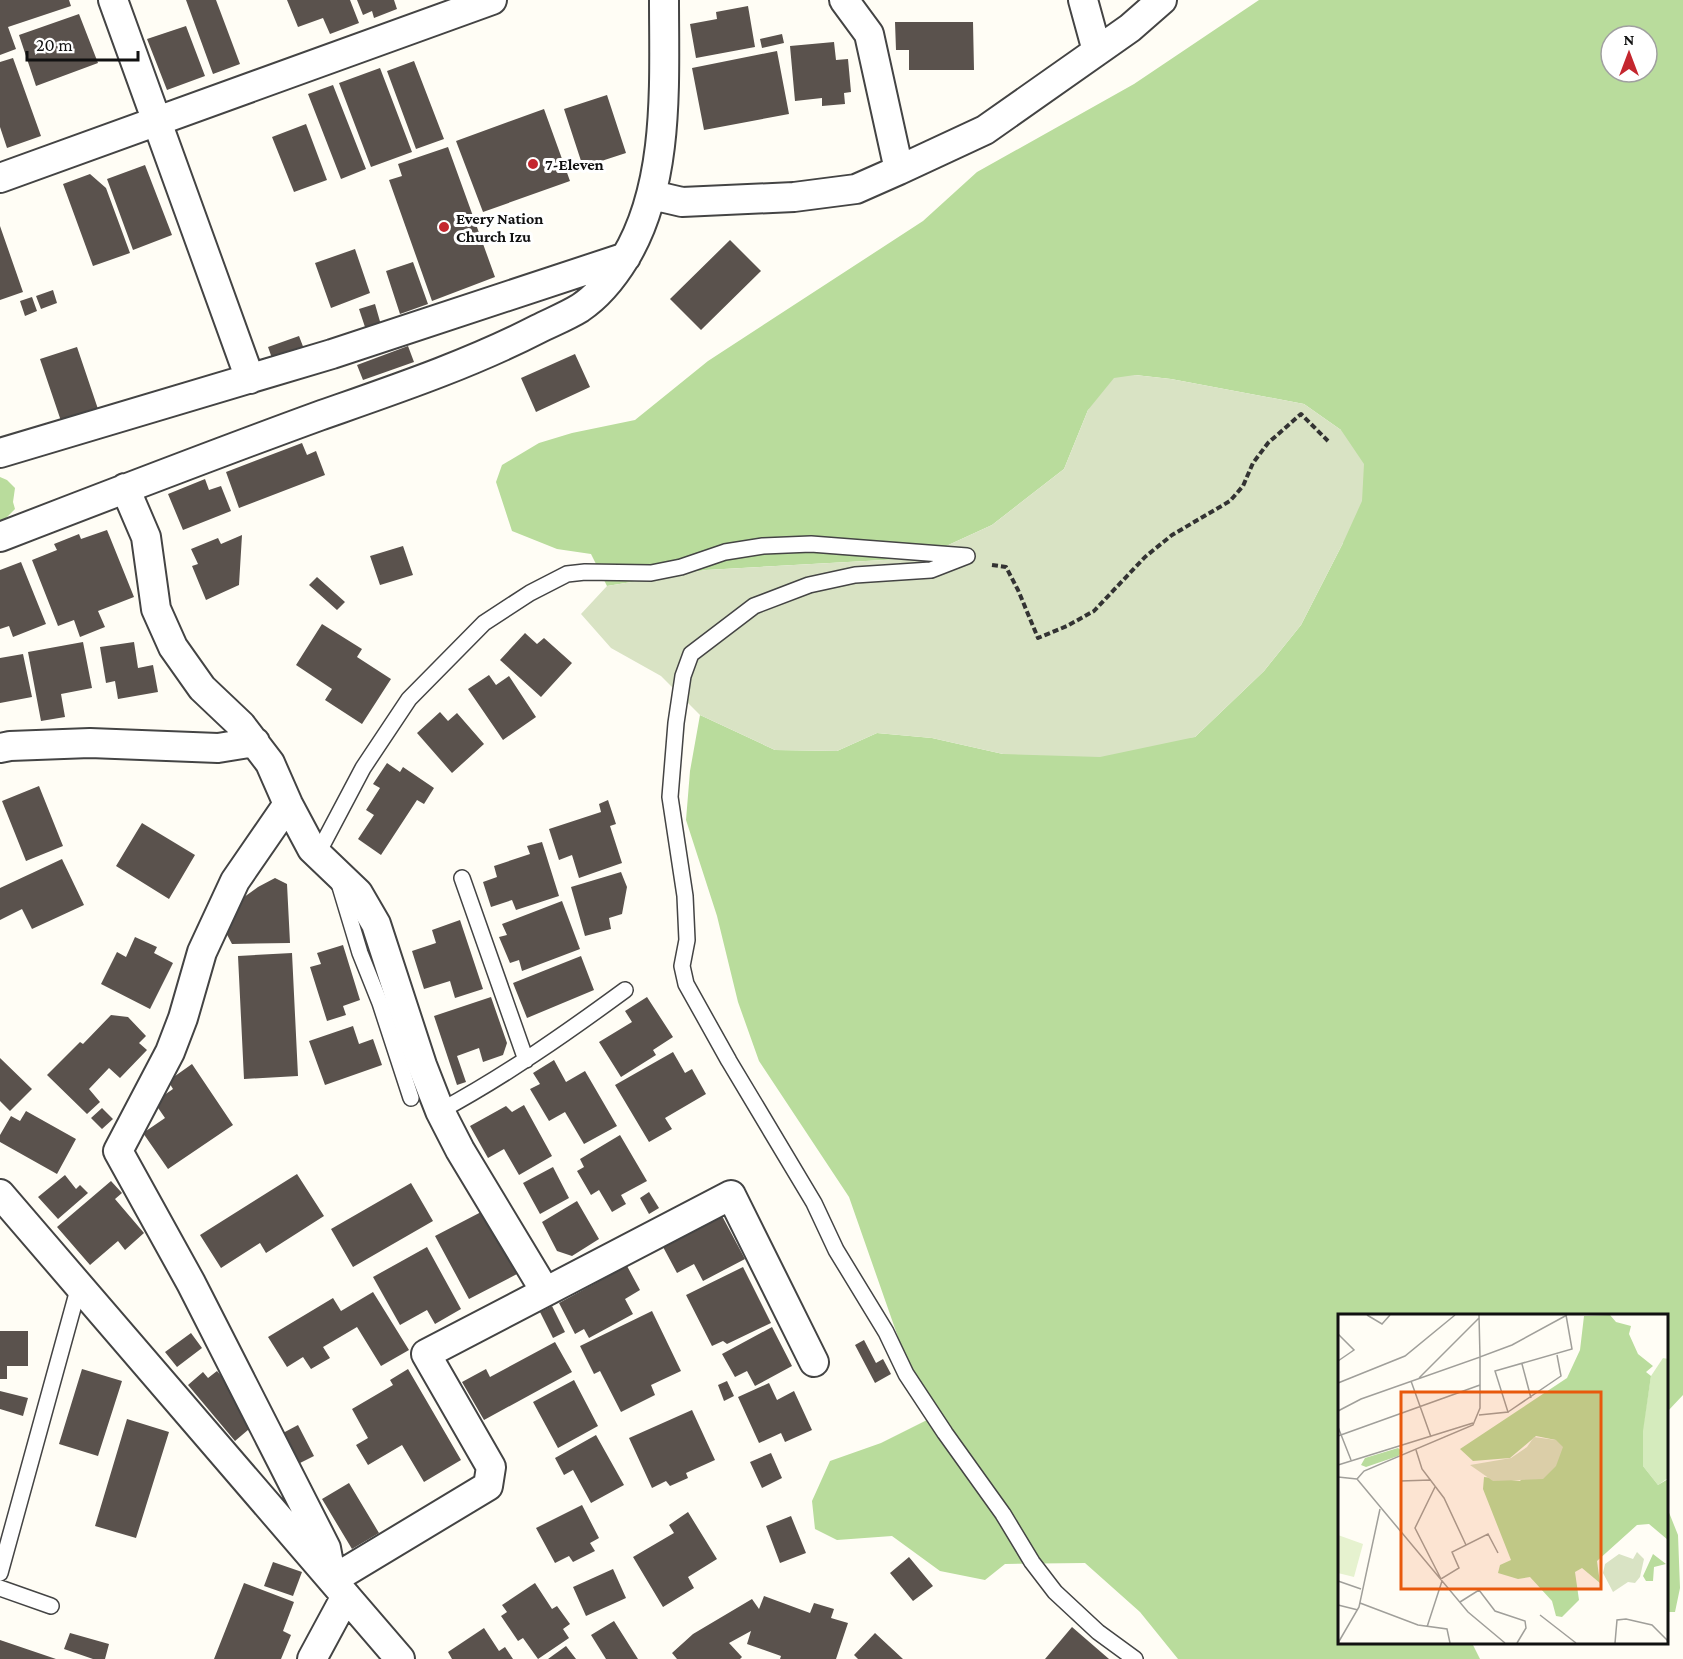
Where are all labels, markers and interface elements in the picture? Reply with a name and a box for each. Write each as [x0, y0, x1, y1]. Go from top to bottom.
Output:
scale bar [27, 24, 138, 62]
north arrow [1599, 24, 1659, 84]
text: N [1624, 31, 1635, 48]
text: 20 m [36, 35, 73, 55]
place label: 7-Eleven [545, 156, 604, 173]
marker: 7-Eleven [526, 157, 540, 171]
place label: Every Nation Church Izu [456, 210, 543, 245]
marker: Every Nation Church Izu [437, 220, 451, 234]
inset map [1338, 1314, 1668, 1644]

